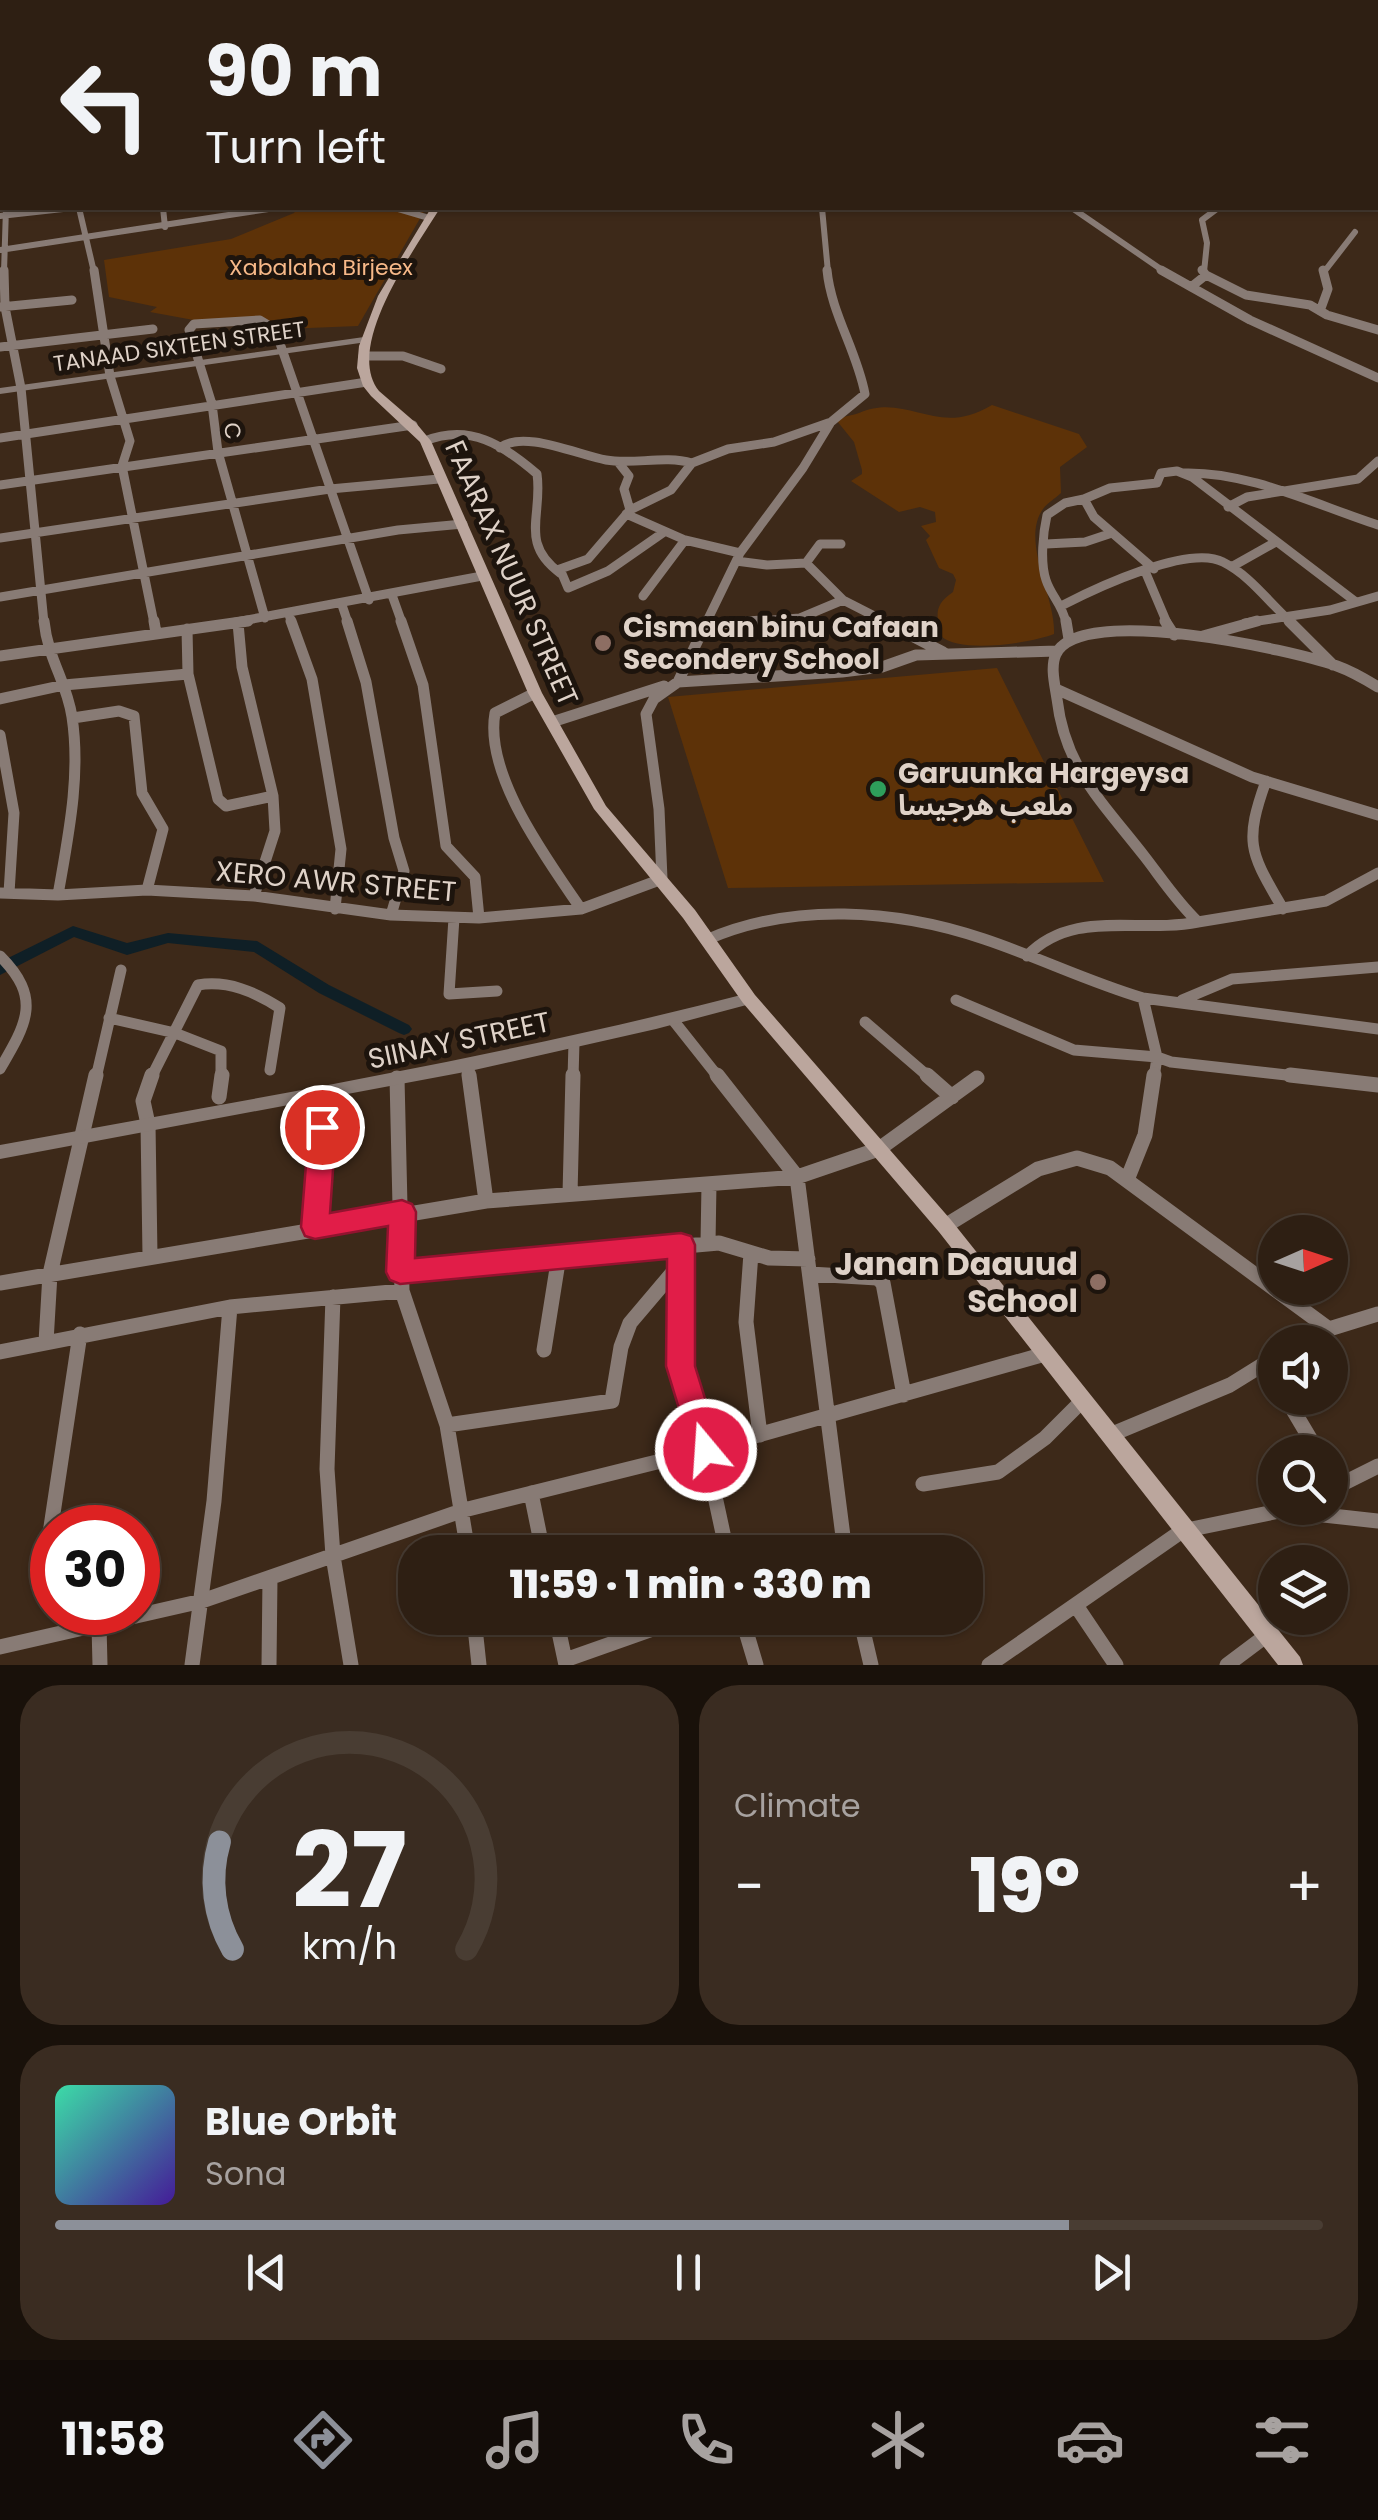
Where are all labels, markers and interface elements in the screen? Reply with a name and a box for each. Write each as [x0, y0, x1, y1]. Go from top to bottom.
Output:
text: 90 m [205, 22, 383, 121]
icon: left [40, 40, 170, 170]
text: Turn left [205, 116, 386, 179]
park label: Xabalaha Birjeex [229, 252, 413, 283]
street label: TANAAD SIXTEEN STREET [51, 313, 307, 380]
street label: C [216, 420, 249, 442]
street label: FAARAX NUUR STREET [435, 434, 588, 712]
place label: Cismaan binu Cafaan Secondery School [623, 608, 939, 679]
marker: Cismaan binu Cafaan Secondery School [592, 632, 614, 654]
place label: Garuunka Hargeysa ملعب هرجيسا [898, 754, 1189, 825]
marker: Garuunka Hargeysa ملعب هرجيسا [867, 778, 889, 800]
street label: XERO AWR STREET [214, 852, 458, 911]
street label: SIINAY STREET [365, 1002, 554, 1079]
pin [280, 1085, 365, 1170]
icon: arrive [295, 1100, 350, 1155]
north arrow [1258, 1215, 1348, 1305]
map controls [1258, 1215, 1348, 1635]
place label: Janan Daauud School [835, 1241, 1078, 1323]
marker: Janan Daauud School [1087, 1271, 1109, 1293]
button: sound [1258, 1325, 1348, 1415]
position arrow [654, 1398, 758, 1502]
button: search [1258, 1435, 1348, 1525]
speed limit sign: 30 [30, 1505, 160, 1635]
button: layers [1258, 1545, 1348, 1635]
text: 11:59 · 1 min · 330 m [510, 1558, 871, 1611]
text: Climate [734, 1783, 861, 1828]
text: 27 [292, 1798, 407, 1943]
text: 19° [970, 1833, 1080, 1938]
text: − [734, 1848, 764, 1925]
text: + [1285, 1848, 1323, 1925]
text: km/h [302, 1921, 397, 1972]
text: Blue Orbit [205, 2095, 397, 2148]
text: Sona [205, 2151, 286, 2196]
icon: previous [239, 2245, 294, 2300]
icon: pause [661, 2245, 716, 2300]
icon: next [1084, 2245, 1139, 2300]
icon: directions [288, 2405, 358, 2475]
icon: music [480, 2405, 550, 2475]
icon: phone [671, 2405, 741, 2475]
icon: climate [863, 2405, 933, 2475]
icon: car [1055, 2405, 1125, 2475]
icon: filters [1247, 2405, 1317, 2475]
text: 11:58 [61, 2408, 166, 2471]

